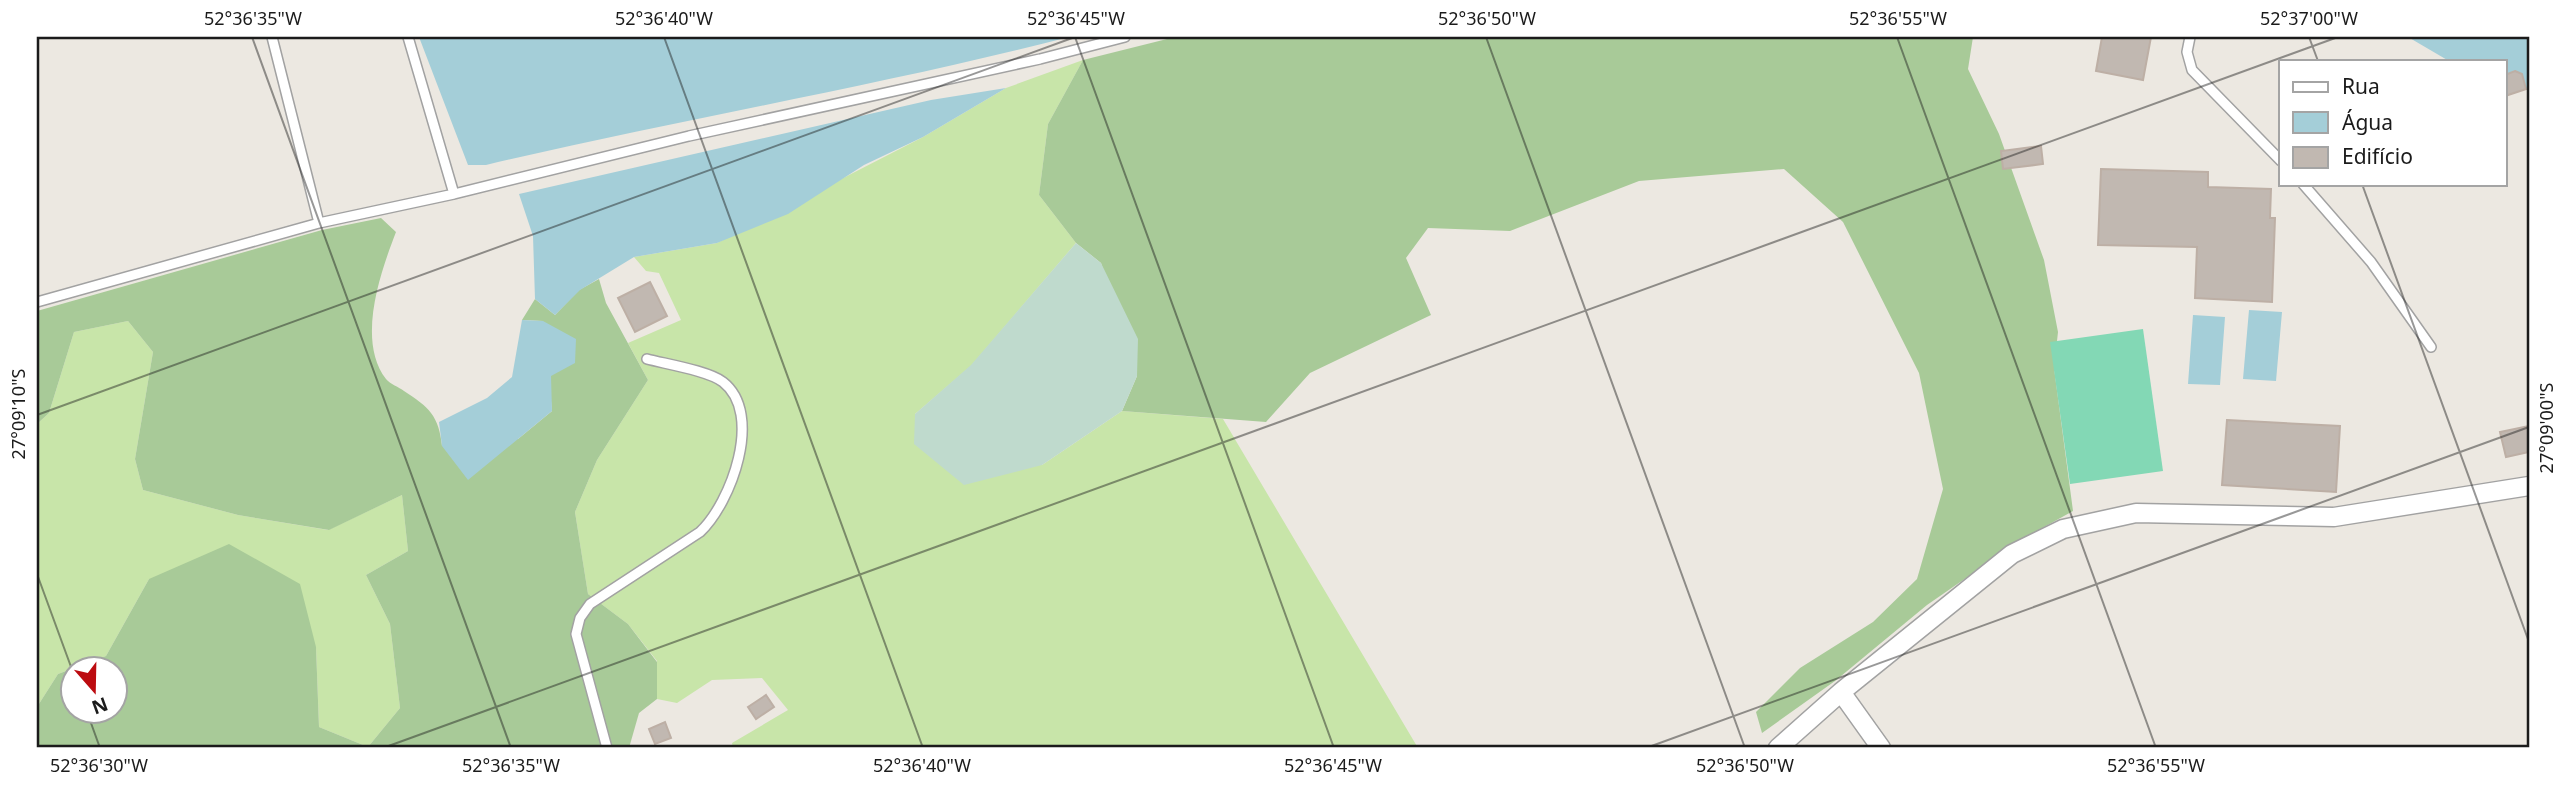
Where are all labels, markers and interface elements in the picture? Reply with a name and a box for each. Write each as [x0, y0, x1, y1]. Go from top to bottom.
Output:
text: 52°36'35"W [204, 6, 302, 30]
text: 52°36'40"W [615, 6, 713, 30]
text: 52°36'45"W [1027, 6, 1125, 30]
text: 52°36'50"W [1438, 6, 1536, 30]
text: 52°36'55"W [1849, 6, 1947, 30]
text: 52°37'00"W [2260, 6, 2358, 30]
legend [2279, 60, 2506, 186]
text: Rua [2342, 72, 2380, 100]
text: Água [2342, 108, 2393, 136]
text: Edifício [2342, 142, 2413, 170]
text: 27°09'10"S [6, 369, 30, 459]
text: 27°09'00"S [2534, 383, 2558, 473]
north arrow [60, 656, 130, 726]
text: N [88, 691, 112, 721]
text: 52°36'30"W [50, 753, 148, 777]
text: 52°36'35"W [462, 753, 560, 777]
text: 52°36'40"W [873, 753, 971, 777]
text: 52°36'45"W [1284, 753, 1382, 777]
text: 52°36'50"W [1696, 753, 1794, 777]
text: 52°36'55"W [2107, 753, 2205, 777]

